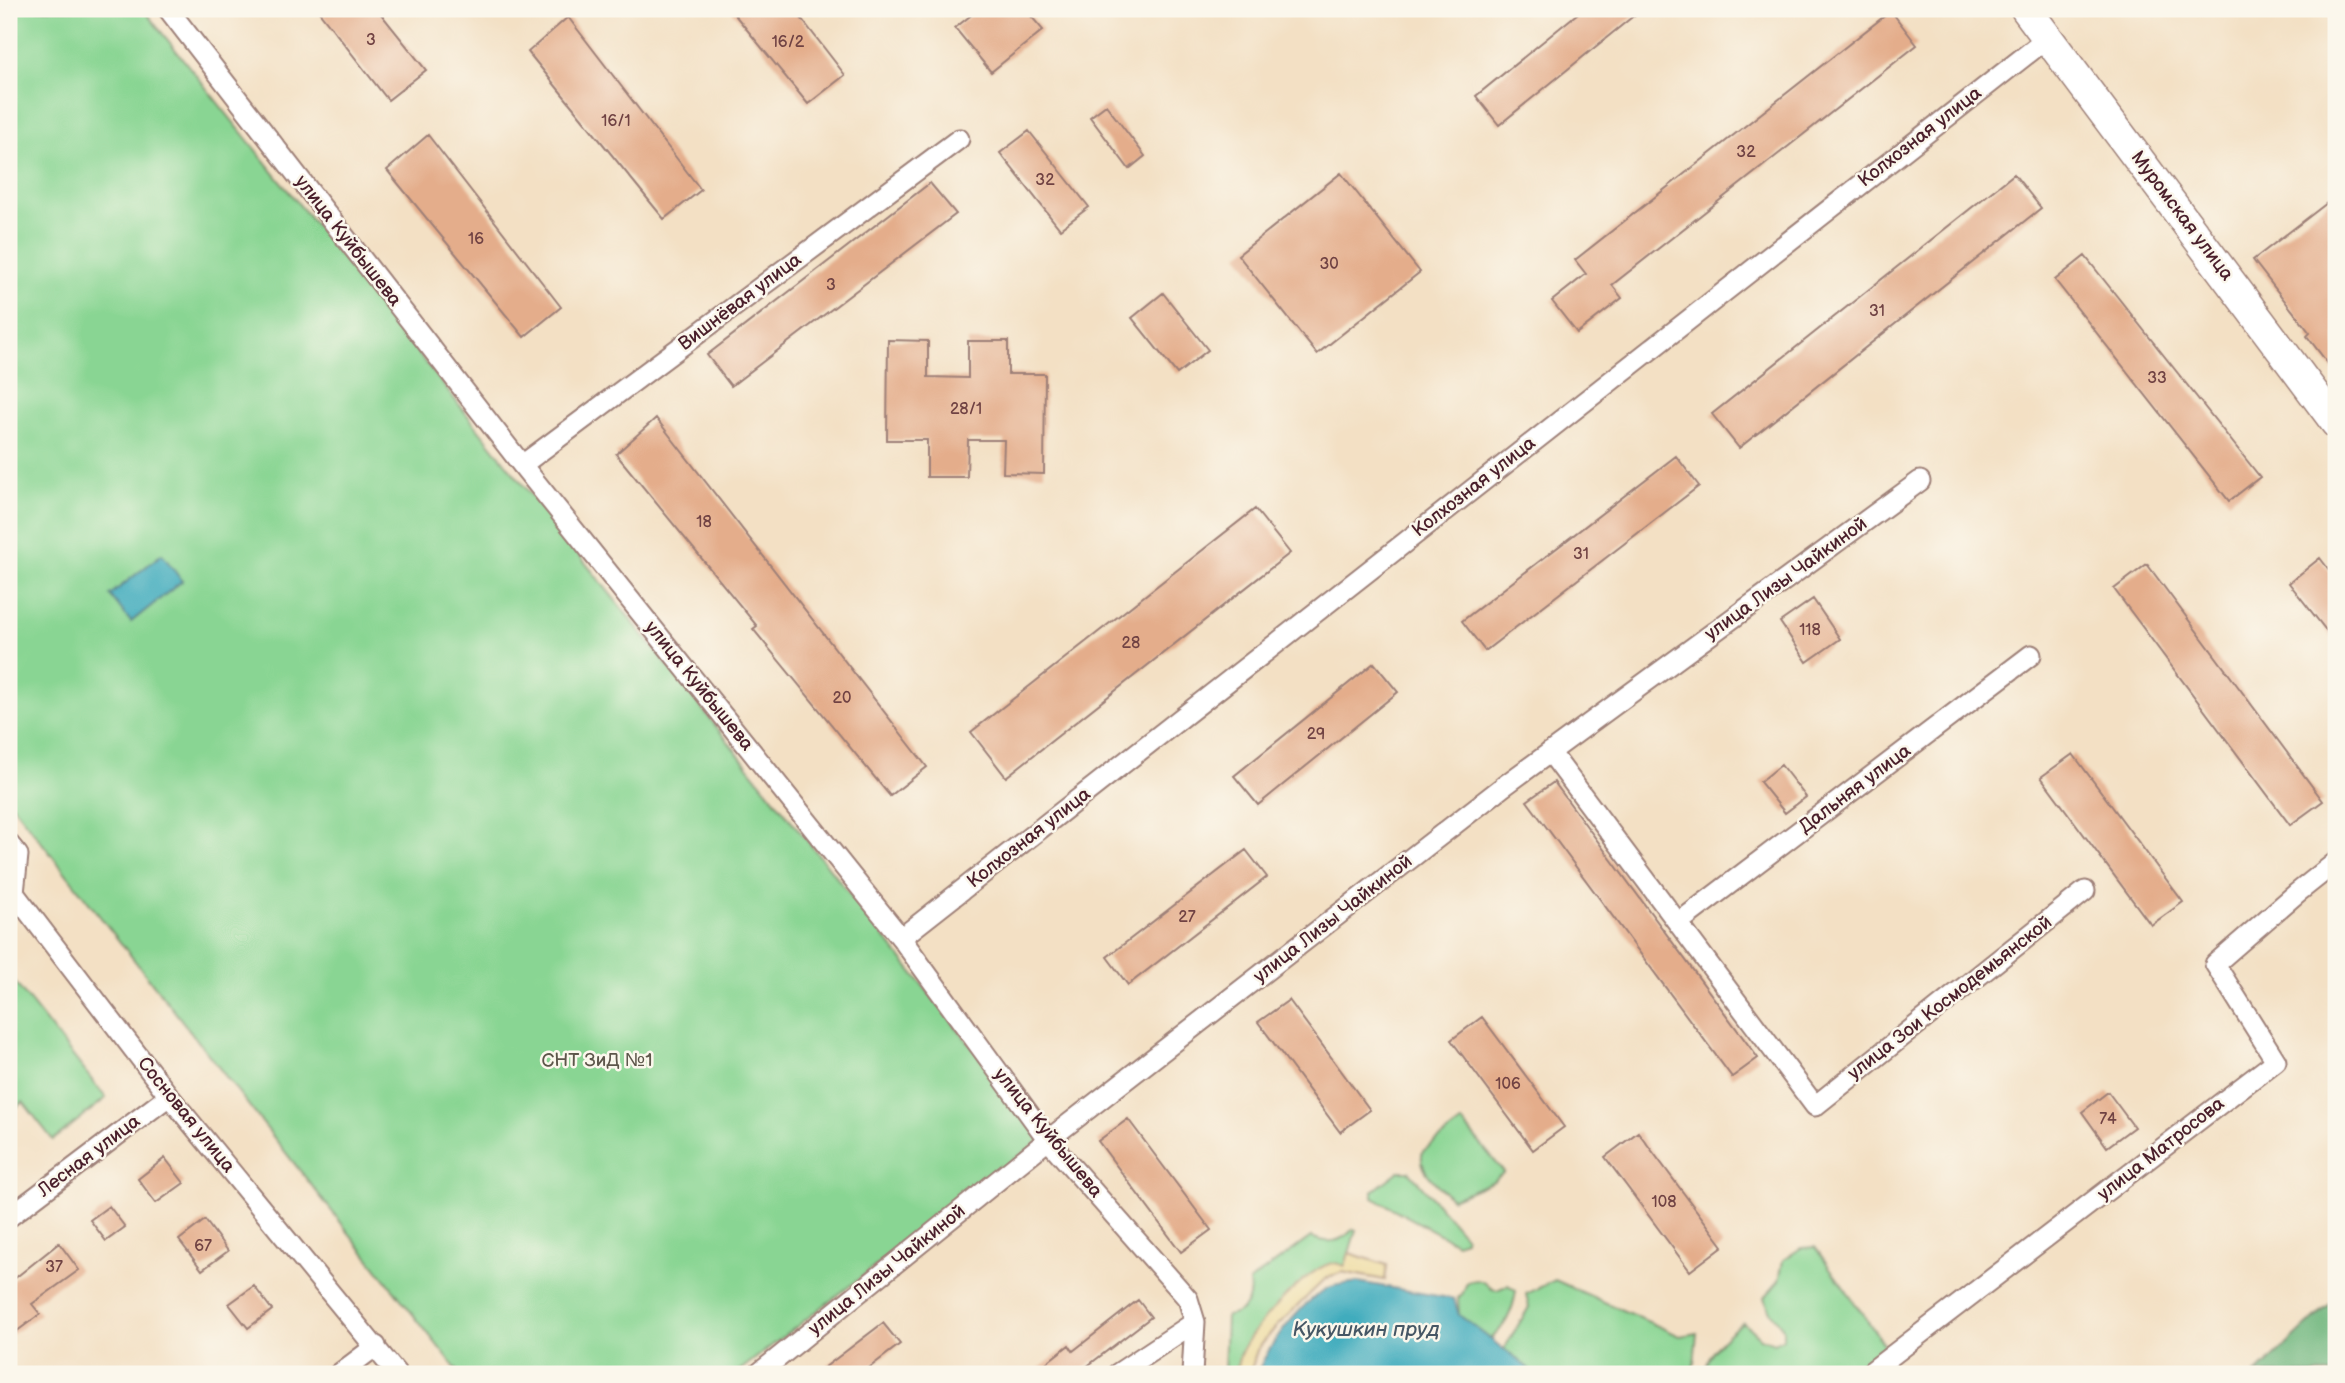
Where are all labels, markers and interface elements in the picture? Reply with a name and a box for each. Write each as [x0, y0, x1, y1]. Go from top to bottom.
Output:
house number: 3 [366, 31, 376, 50]
house number: 16/2 [772, 33, 805, 52]
street label: Колхозная улица [1854, 82, 1986, 192]
house number: 16/1 [601, 112, 631, 131]
house number: 32 [1736, 143, 1756, 162]
street label: Муромская улица [2126, 147, 2238, 285]
street label: улица Куйбышева [290, 171, 406, 311]
house number: 32 [1035, 171, 1055, 190]
house number: 16 [468, 230, 484, 249]
street label: Вишнёвая улица [674, 248, 806, 356]
house number: 30 [1319, 255, 1339, 274]
house number: 3 [826, 276, 836, 295]
house number: 31 [1869, 302, 1885, 321]
house number: 33 [2147, 369, 2167, 388]
house number: 28/1 [950, 400, 982, 419]
street label: Колхозная улица [1408, 432, 1540, 542]
street label: улица Лизы Чайкиной [1700, 512, 1872, 646]
house number: 18 [696, 513, 712, 532]
house number: 31 [1573, 545, 1589, 564]
street label: улица Куйбышева [640, 617, 758, 755]
house number: 118 [1799, 621, 1821, 640]
house number: 28 [1122, 634, 1140, 653]
house number: 20 [833, 689, 851, 708]
house number: 29 [1307, 725, 1325, 744]
street label: Дальняя улица [1794, 739, 1916, 839]
street label: Колхозная улица [963, 783, 1095, 893]
street label: улица Лизы Чайкиной [1249, 850, 1417, 988]
house number: 27 [1178, 908, 1196, 927]
street label: улица Зои Космодемьянской [1843, 911, 2057, 1085]
park label: СНТ ЗиД №1 [541, 1049, 653, 1072]
street label: Сосновая улица [132, 1053, 240, 1177]
street label: улица Куйбышева [989, 1064, 1107, 1202]
house number: 106 [1495, 1075, 1521, 1094]
street label: улица Матросова [2093, 1092, 2229, 1206]
street label: Лесная улица [32, 1110, 145, 1203]
house number: 74 [2099, 1110, 2117, 1129]
house number: 108 [1652, 1193, 1676, 1212]
street label: улица Лизы Чайкиной [804, 1200, 970, 1340]
house number: 67 [194, 1237, 212, 1256]
house number: 37 [45, 1258, 63, 1277]
water label: Кукушкин пруд [1292, 1317, 1440, 1342]

